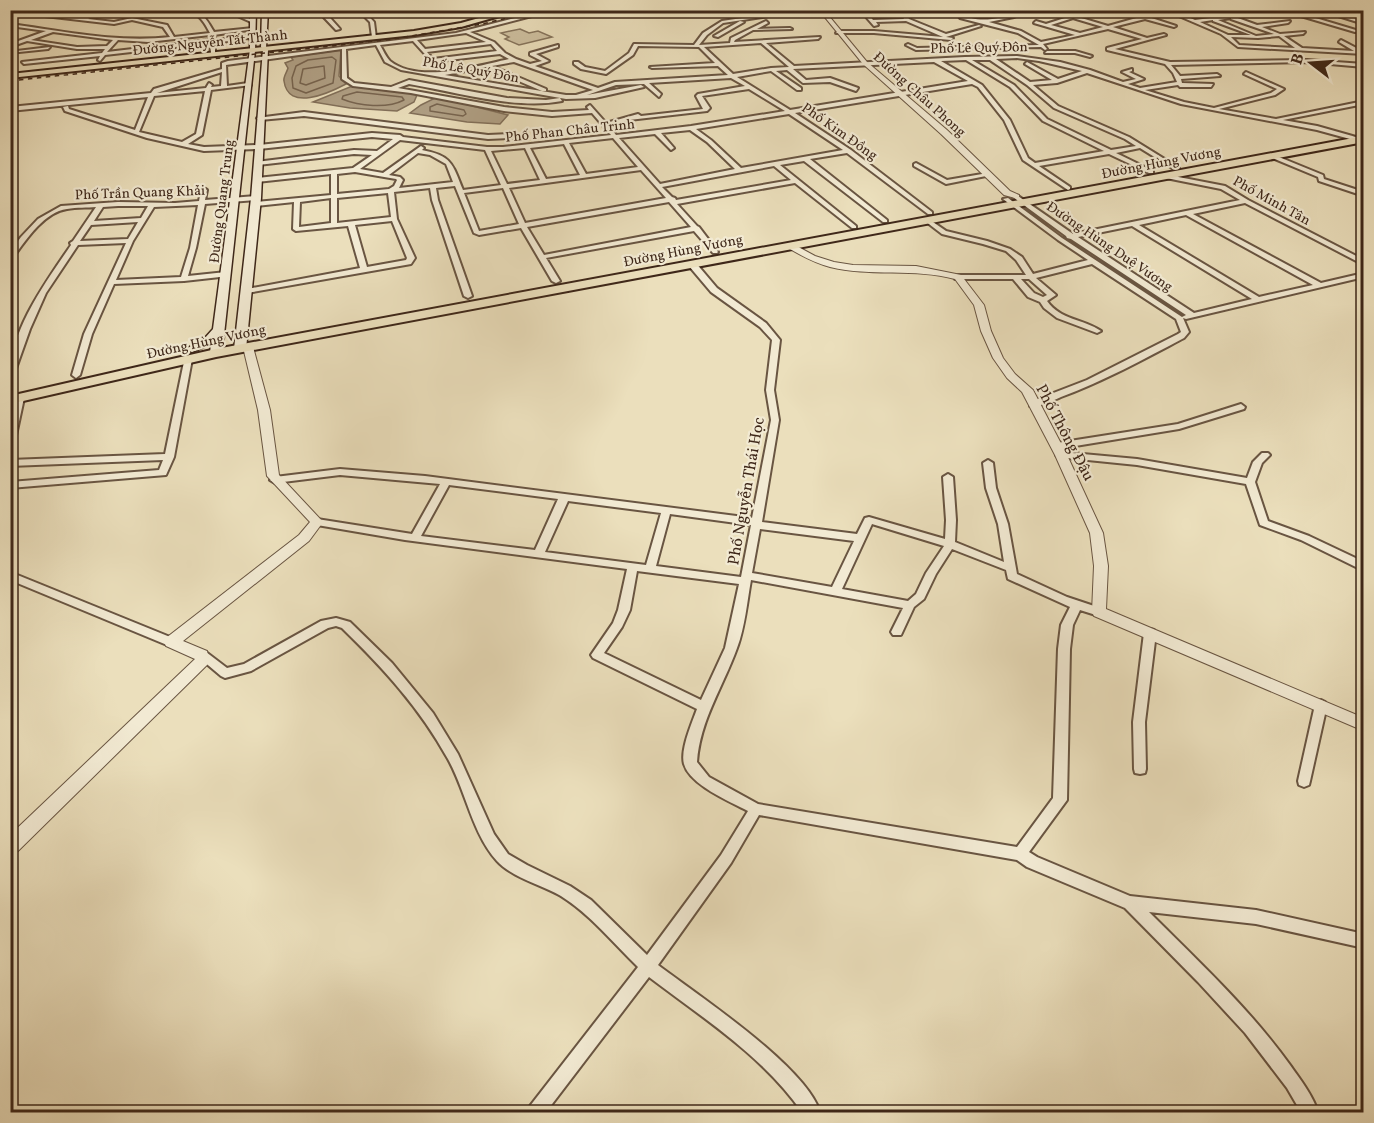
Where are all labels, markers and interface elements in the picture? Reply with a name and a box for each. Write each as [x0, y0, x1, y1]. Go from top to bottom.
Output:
street label: Đường Nguyễn Tất Thành [132, 26, 289, 61]
north arrow [1281, 33, 1341, 93]
street label: Phố Lê Quý Đôn [930, 38, 1028, 59]
street label: Đường Châu Phong [868, 48, 970, 142]
text: B [1286, 51, 1311, 68]
street label: Phố Lê Quý Đôn [421, 53, 520, 88]
street label: Phố Kim Đồng [797, 99, 881, 165]
street label: Phố Phan Châu Trinh [504, 115, 636, 148]
street label: Đường Quang Trung [205, 138, 240, 264]
street label: Đường Hùng Vương [1100, 143, 1223, 184]
street label: Phố Minh Tân [1229, 172, 1314, 231]
street label: Phố Trần Quang Khải [75, 182, 206, 205]
street label: Đường Hùng Duệ Vương [1042, 198, 1176, 297]
street label: Đường Hùng Vương [622, 231, 745, 272]
street label: Đường Hùng Vương [145, 321, 268, 364]
street label: Phố Thông Đậu [1029, 381, 1099, 485]
street label: Phố Nguyễn Thái Học [723, 416, 771, 567]

